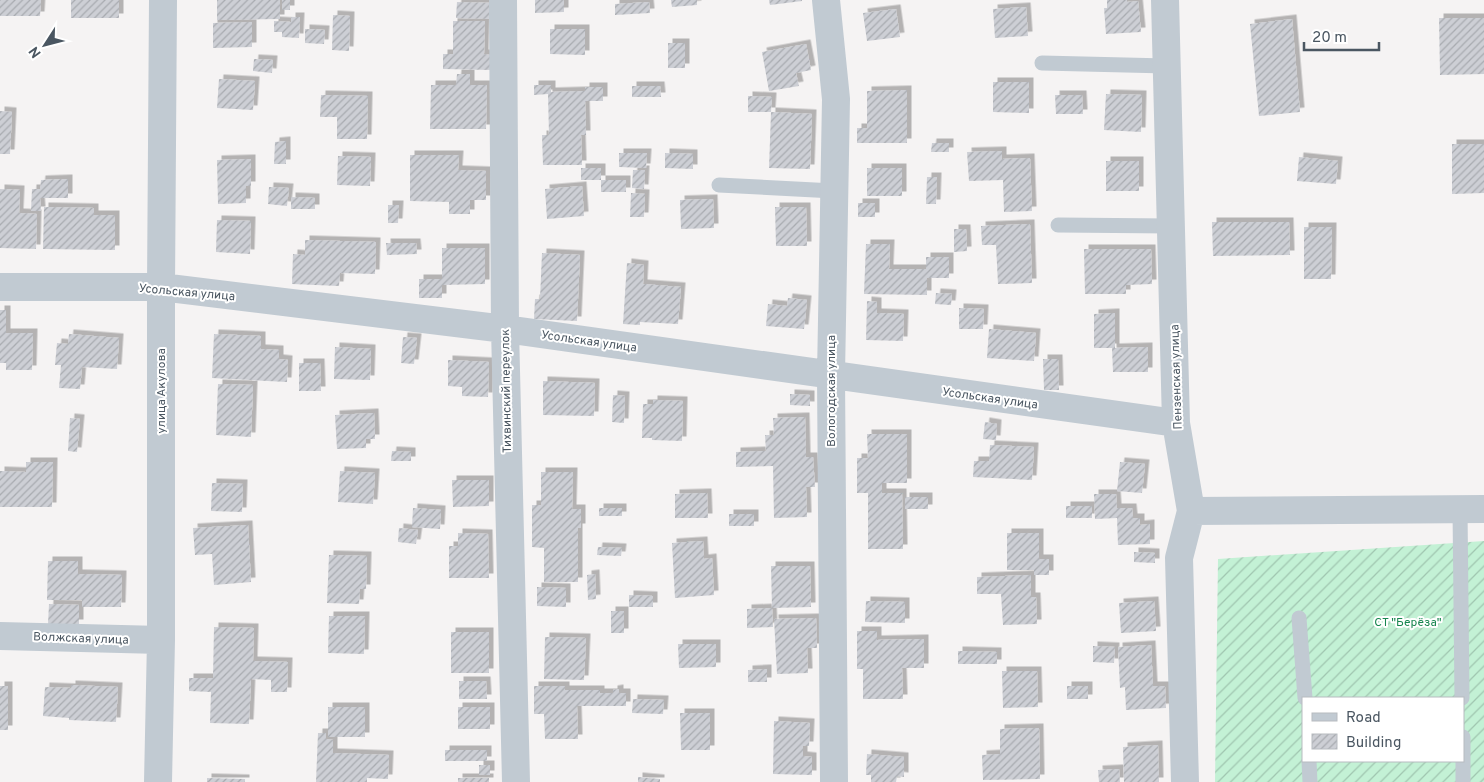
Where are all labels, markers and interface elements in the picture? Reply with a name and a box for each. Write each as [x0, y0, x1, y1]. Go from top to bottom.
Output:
north arrow [20, 20, 70, 70]
scale bar [1304, 20, 1379, 52]
text: 20 m [1312, 29, 1347, 48]
text: N [26, 43, 46, 61]
street label: Усольская улица [138, 281, 236, 305]
street label: Пензенская улица [1167, 324, 1187, 430]
street label: Усольская улица [540, 327, 638, 357]
street label: Тихвинский переулок [498, 329, 516, 453]
street label: Вологодская улица [824, 335, 840, 447]
street label: улица Акулова [154, 348, 170, 434]
street label: Усольская улица [941, 384, 1039, 414]
park label: СТ "Берёза" [1374, 615, 1442, 631]
street label: Волжская улица [33, 629, 129, 649]
legend [1302, 697, 1464, 762]
text: Road [1346, 709, 1381, 728]
text: Building [1346, 734, 1401, 753]

